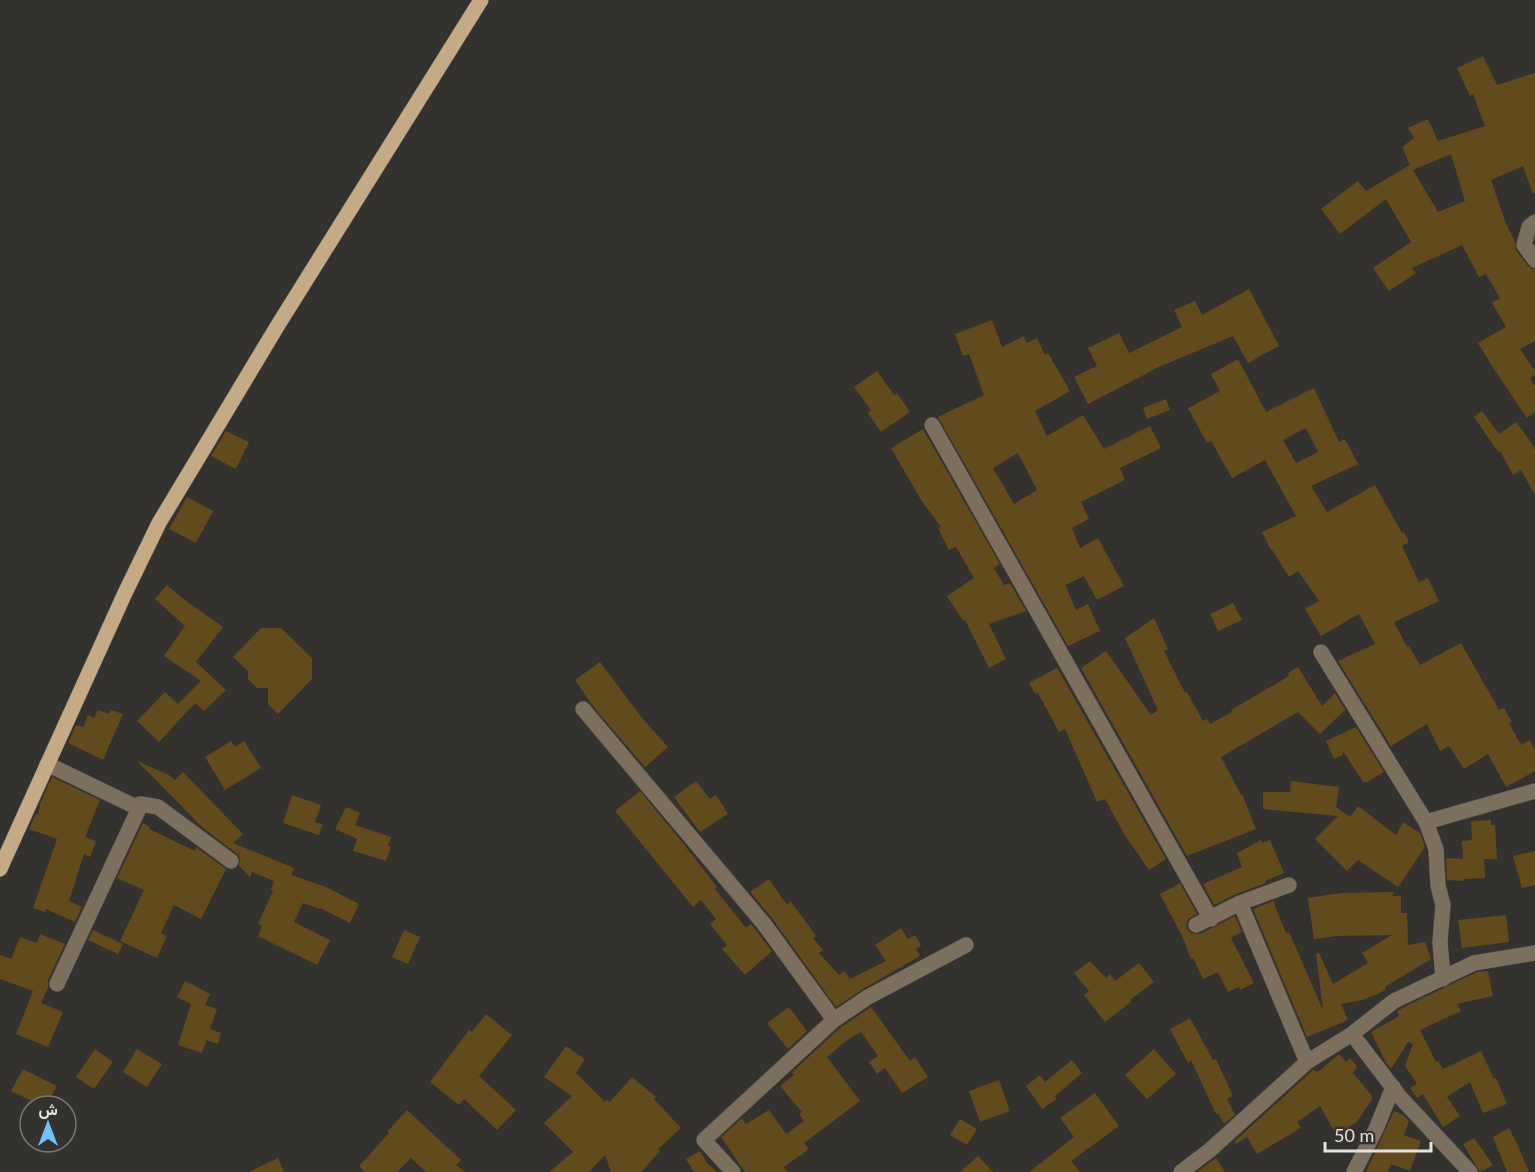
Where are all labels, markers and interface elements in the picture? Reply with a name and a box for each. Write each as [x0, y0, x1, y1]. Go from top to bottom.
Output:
north arrow [18, 1094, 78, 1154]
text: ش [38, 1099, 58, 1119]
scale bar [1325, 1115, 1432, 1153]
text: 50 m [1334, 1124, 1374, 1146]

